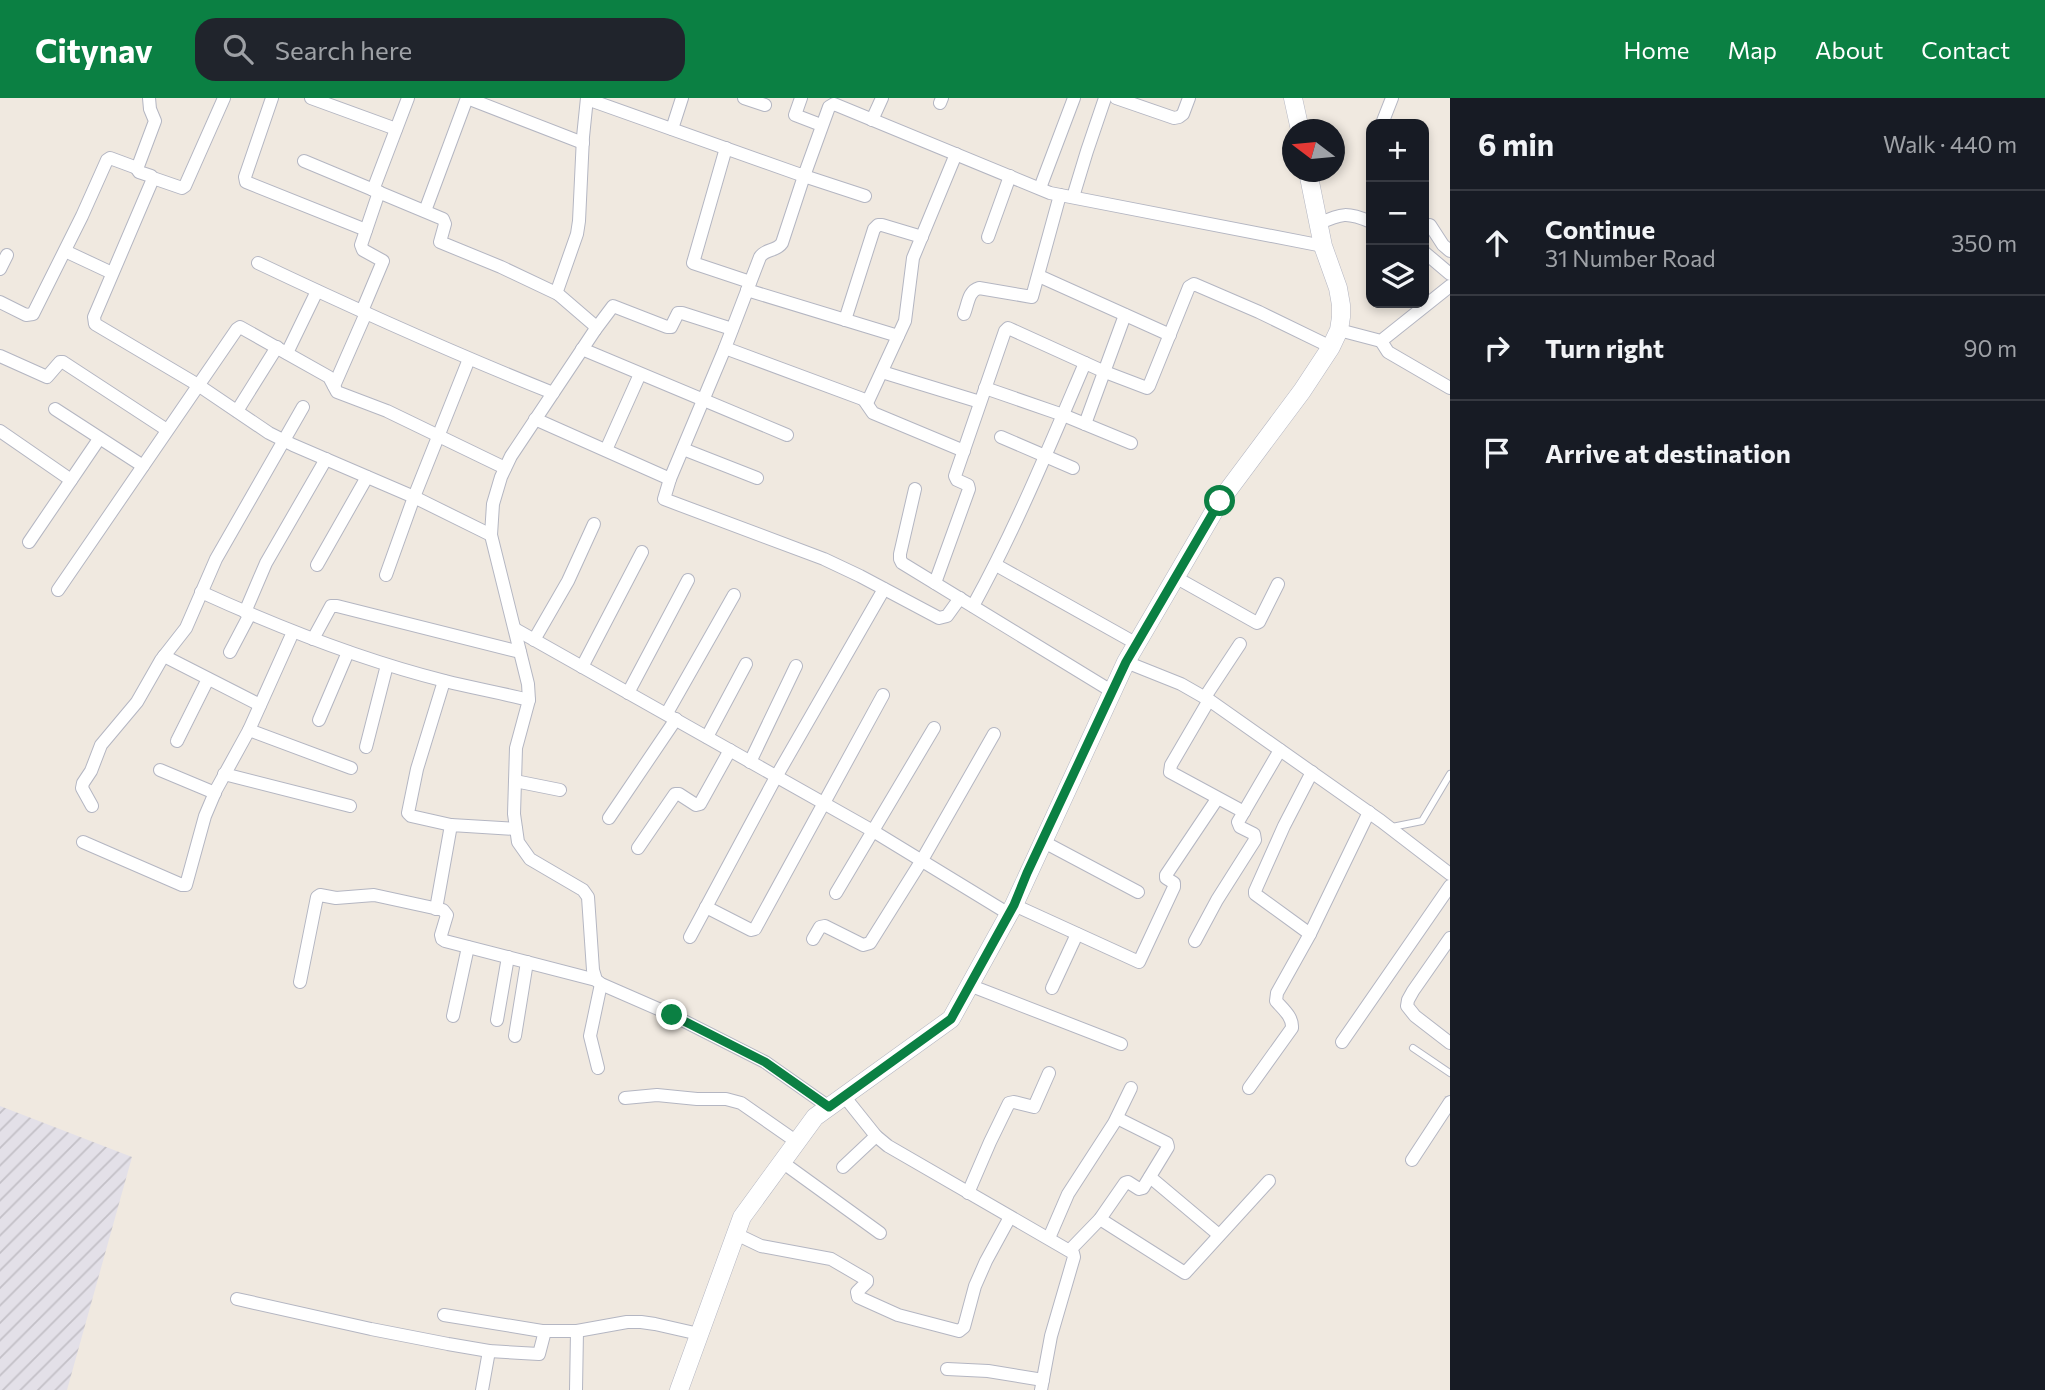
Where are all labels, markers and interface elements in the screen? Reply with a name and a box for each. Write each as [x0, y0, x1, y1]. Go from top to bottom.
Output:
search box [195, 18, 685, 81]
text: Citynav [35, 29, 153, 70]
icon: search [219, 30, 257, 68]
text: Search here [275, 34, 412, 65]
text: Home [1624, 35, 1690, 64]
text: Map [1728, 35, 1777, 64]
text: About [1815, 35, 1883, 64]
text: Contact [1921, 35, 2010, 64]
north arrow [1282, 119, 1345, 182]
map controls [1366, 119, 1429, 308]
button: + [1366, 119, 1429, 182]
text: 6 min [1478, 125, 1554, 162]
text: Walk · 440 m [1883, 130, 2017, 158]
button: − [1366, 182, 1429, 245]
text: Continue [1545, 213, 1655, 244]
icon: ahead [1478, 224, 1516, 262]
text: 350 m [1951, 229, 2017, 257]
text: 31 Number Road [1545, 244, 1716, 272]
button: layers [1366, 245, 1429, 308]
icon: right [1478, 329, 1516, 367]
text: Turn right [1545, 332, 1664, 363]
text: 90 m [1964, 334, 2017, 362]
icon: arrive [1478, 434, 1516, 472]
text: Arrive at destination [1545, 437, 1791, 468]
route start [1204, 485, 1235, 516]
route end [656, 999, 687, 1030]

